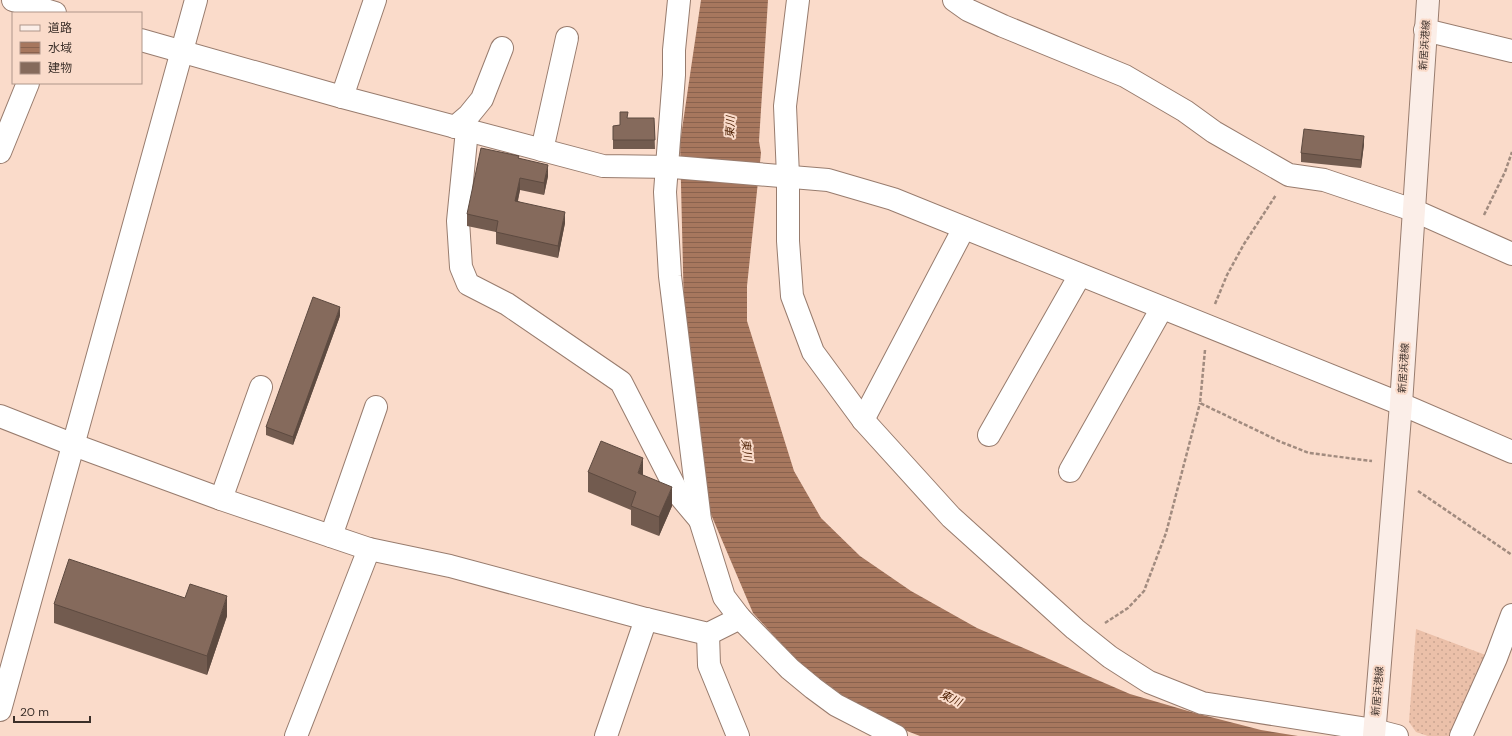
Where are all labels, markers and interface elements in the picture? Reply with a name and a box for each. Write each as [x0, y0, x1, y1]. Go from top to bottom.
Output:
legend [12, 12, 142, 84]
text: 道路 [48, 20, 72, 36]
street label: 新居浜港線 [1416, 20, 1433, 70]
text: 水域 [48, 40, 72, 56]
text: 建物 [48, 60, 72, 76]
water label: 東川 [723, 115, 737, 138]
street label: 新居浜港線 [1395, 343, 1412, 393]
water label: 東川 [739, 438, 755, 463]
street label: 新居浜港線 [1369, 666, 1386, 717]
water label: 東川 [938, 687, 965, 709]
scale bar [14, 698, 90, 724]
text: 20 m [20, 704, 49, 720]

